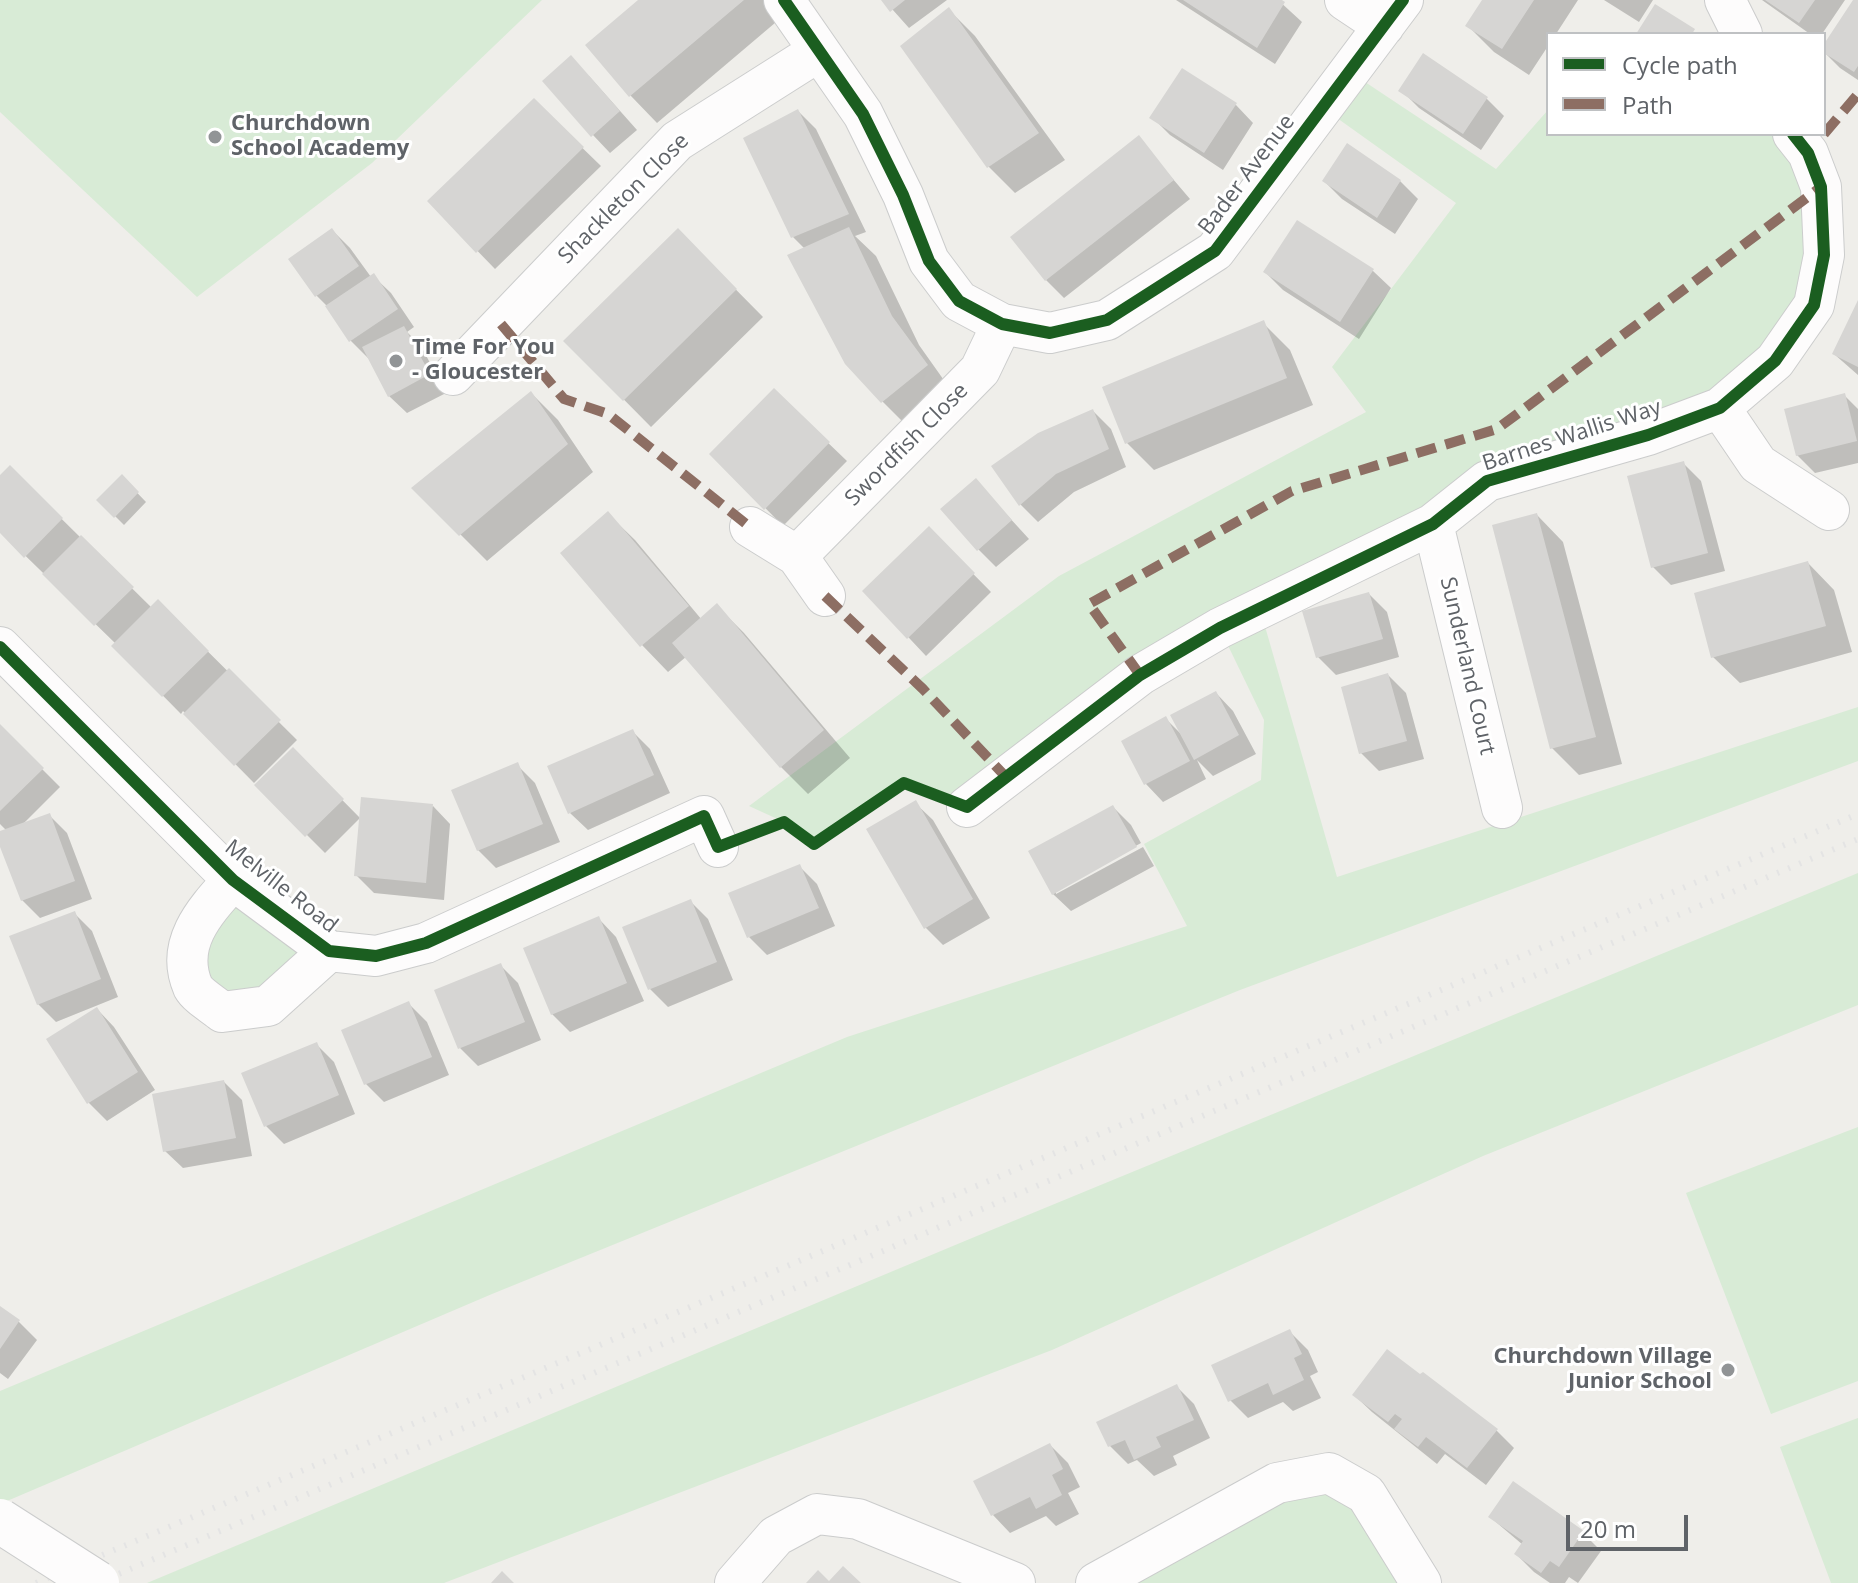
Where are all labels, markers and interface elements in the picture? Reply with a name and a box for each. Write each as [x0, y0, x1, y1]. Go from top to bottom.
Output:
legend [1546, 32, 1826, 136]
text: Cycle path [1622, 48, 1738, 81]
text: Path [1622, 88, 1673, 121]
street label: Bader Avenue [1193, 110, 1301, 240]
place label: Churchdown School Academy [231, 111, 409, 162]
marker: Churchdown School Academy [206, 128, 224, 146]
street label: Shackleton Close [553, 128, 695, 270]
place label: Time For You - Gloucester [412, 335, 555, 386]
marker: Time For You - Gloucester [387, 352, 405, 370]
street label: Swordfish Close [840, 378, 974, 512]
street label: Barnes Wallis Way [1479, 395, 1665, 477]
street label: Sunderland Court [1434, 575, 1500, 757]
street label: Melville Road [219, 835, 343, 939]
place label: Churchdown Village Junior School [1494, 1344, 1712, 1396]
marker: Churchdown Village Junior School [1719, 1361, 1737, 1379]
scale bar [1570, 1499, 1692, 1549]
text: 20 m [1580, 1512, 1636, 1545]

